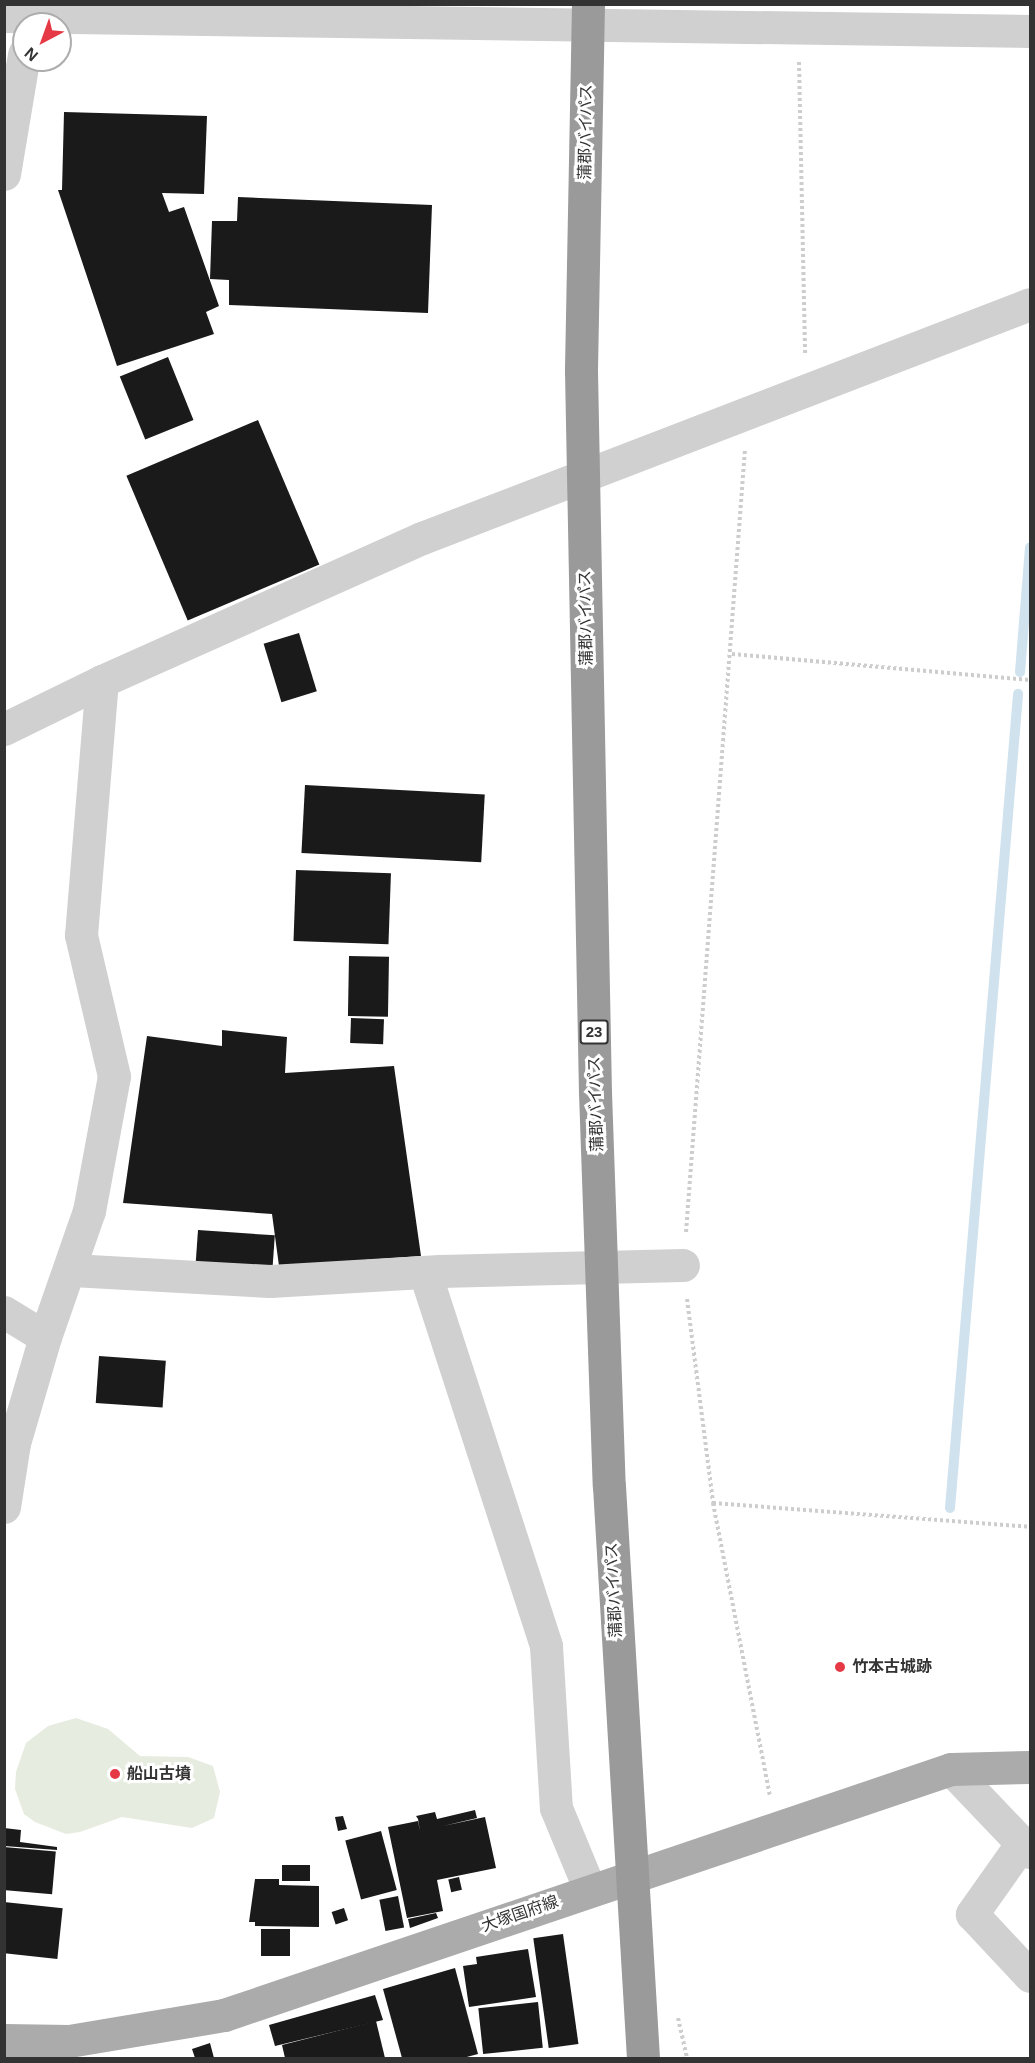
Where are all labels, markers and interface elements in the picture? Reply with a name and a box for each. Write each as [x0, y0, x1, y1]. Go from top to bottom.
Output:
north arrow [12, 12, 72, 72]
text: N [21, 44, 41, 65]
street label: 蒲郡バイパス [576, 84, 596, 180]
street label: 蒲郡バイパス [576, 570, 596, 666]
road number: 23 [579, 1020, 609, 1044]
street label: 蒲郡バイパス [585, 1056, 607, 1152]
street label: 蒲郡バイパス [602, 1542, 626, 1638]
place label: 竹本古城跡 [852, 1657, 932, 1677]
marker: 竹本古城跡 [833, 1660, 847, 1674]
place label: 船山古墳 [127, 1764, 191, 1784]
marker: 船山古墳 [108, 1767, 122, 1781]
street label: 大塚国府線 [479, 1892, 561, 1936]

